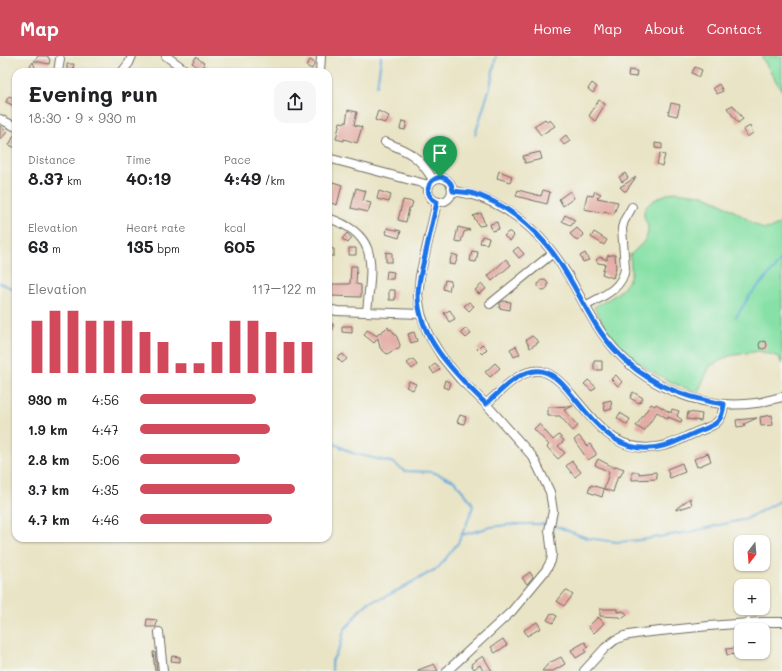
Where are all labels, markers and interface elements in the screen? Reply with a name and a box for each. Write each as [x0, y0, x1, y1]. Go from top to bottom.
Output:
text: Map [20, 16, 59, 41]
text: Home [533, 19, 571, 38]
text: Map [593, 19, 622, 38]
text: About [644, 19, 685, 38]
text: Contact [707, 19, 762, 38]
text: Evening run [28, 79, 158, 108]
button: share [274, 81, 316, 123]
text: 18:30 · 9 × 930 m [28, 109, 136, 126]
pin [423, 136, 457, 177]
icon: arrive [429, 142, 451, 164]
text: Distance [28, 152, 75, 167]
text: Time [126, 152, 151, 167]
text: Pace [224, 152, 251, 167]
text: 8.37 [28, 167, 63, 189]
text: 40:19 [126, 167, 171, 189]
text: 4:49 [224, 167, 261, 189]
text: km [63, 173, 82, 188]
text: /km [261, 173, 285, 188]
text: Elevation [28, 220, 77, 235]
text: Heart rate [126, 220, 185, 235]
text: kcal [224, 220, 246, 235]
text: 63 [28, 235, 49, 257]
text: 135 [126, 235, 154, 257]
text: 605 [224, 235, 255, 257]
text: m [49, 241, 61, 256]
text: bpm [154, 241, 180, 256]
text: Elevation [28, 280, 86, 297]
text: 117–122 m [252, 280, 316, 297]
text: 930 m [28, 391, 67, 408]
text: 4:56 [92, 391, 119, 408]
text: 1.9 km [28, 421, 68, 438]
text: 4:47 [92, 421, 119, 438]
text: 2.8 km [28, 451, 69, 468]
text: 5:06 [92, 451, 119, 468]
text: 3.7 km [28, 481, 69, 498]
text: 4:35 [92, 481, 119, 498]
text: 4.7 km [28, 511, 70, 528]
text: 4:46 [92, 511, 119, 528]
north arrow [734, 535, 770, 571]
map controls [734, 535, 770, 659]
button: + [734, 579, 770, 615]
button: − [734, 623, 770, 659]

